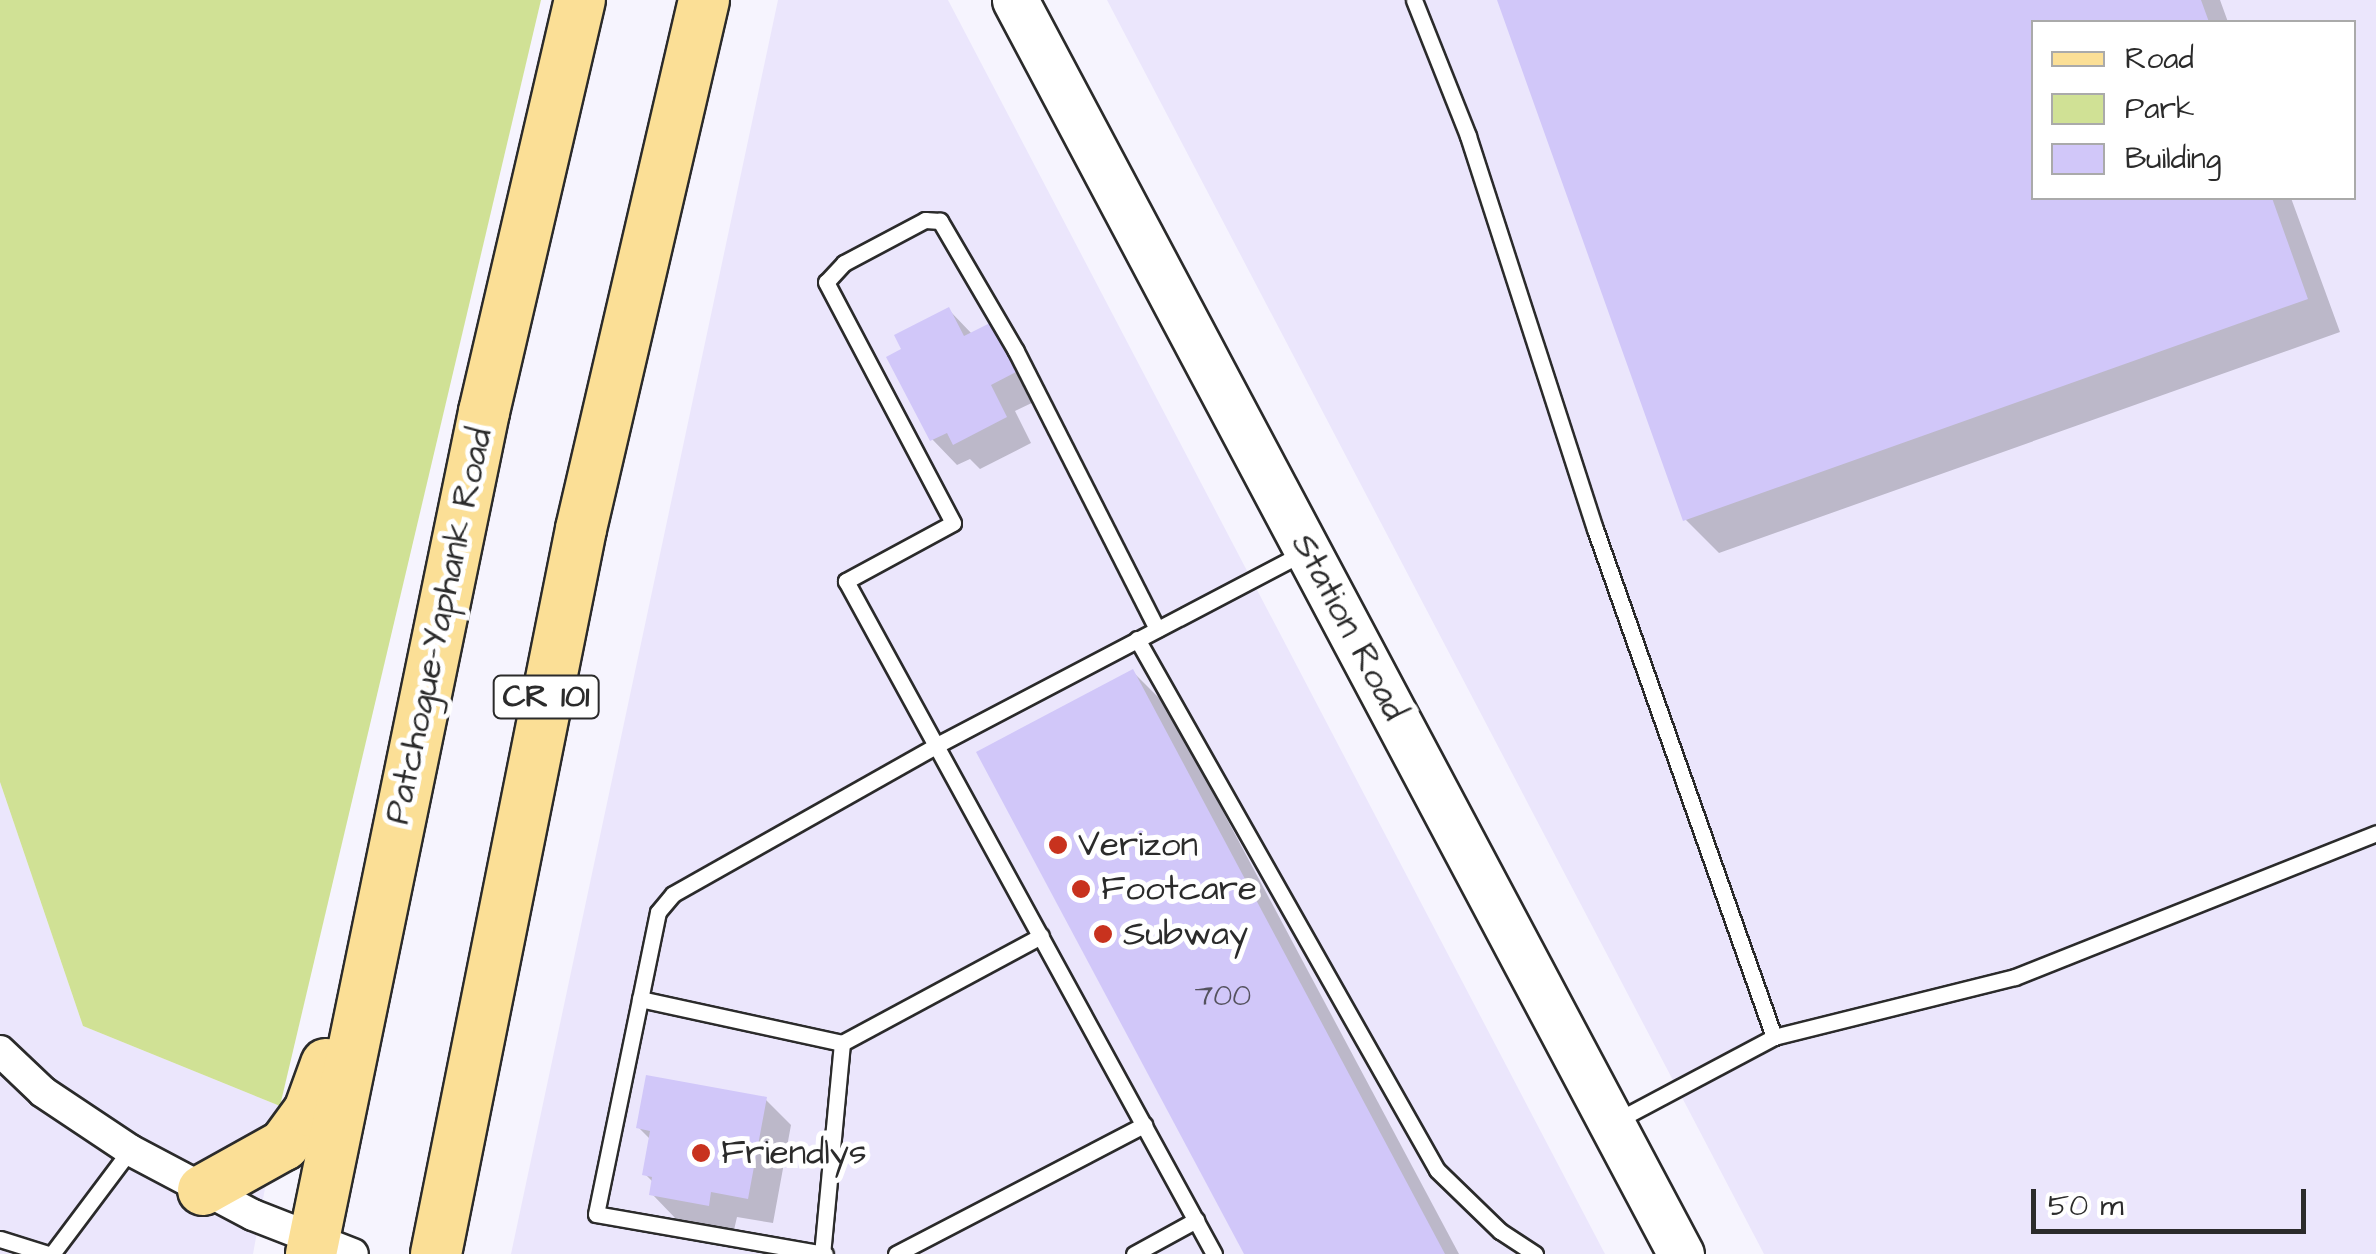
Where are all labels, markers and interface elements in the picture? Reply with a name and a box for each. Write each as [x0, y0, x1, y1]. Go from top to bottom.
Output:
legend [2031, 20, 2356, 200]
text: Road [2125, 38, 2194, 80]
text: Park [2125, 88, 2194, 130]
text: Building [2125, 138, 2221, 180]
street label: Patchogue-Yaphank Road [377, 424, 501, 828]
street label: Station Road [1282, 526, 1416, 728]
road number: CR 101 [491, 670, 601, 724]
place label: Verizon [1078, 824, 1198, 866]
marker: Verizon [1047, 834, 1069, 856]
place label: Footcare [1101, 868, 1257, 910]
marker: Footcare [1070, 878, 1092, 900]
place label: Subway [1123, 913, 1248, 955]
marker: Subway [1092, 923, 1114, 945]
house number: 700 [1195, 978, 1251, 1014]
place label: Friendlys [721, 1132, 867, 1174]
marker: Friendlys [690, 1142, 712, 1164]
scale bar [2036, 1169, 2311, 1231]
text: 50 m [2048, 1185, 2124, 1227]

